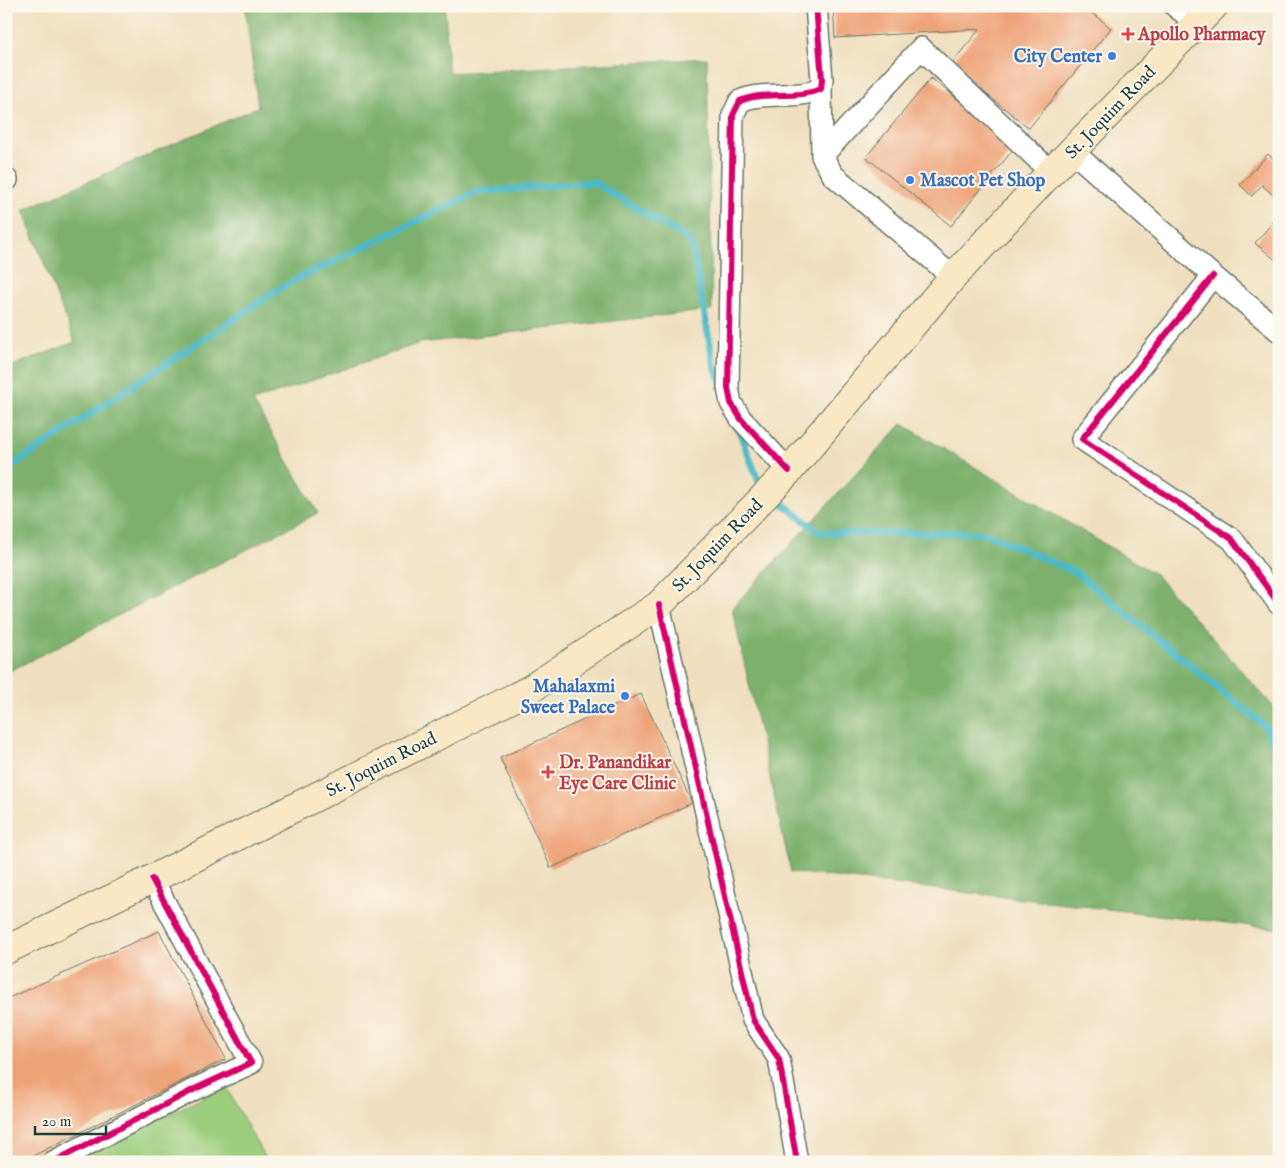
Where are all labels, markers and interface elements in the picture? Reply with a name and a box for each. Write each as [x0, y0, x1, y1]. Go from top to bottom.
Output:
place label: Apollo Pharmacy [1137, 24, 1267, 47]
marker: Apollo Pharmacy [1122, 28, 1134, 40]
place label: City Center [1014, 46, 1102, 69]
marker: City Center [1106, 50, 1118, 62]
street label: St. Joquim Road [1061, 61, 1162, 165]
place label: Mascot Pet Shop [920, 170, 1046, 193]
marker: Mascot Pet Shop [904, 174, 916, 186]
street label: St. Joquim Road [668, 494, 769, 598]
place label: Mahalaxmi Sweet Palace [521, 676, 616, 720]
marker: Mahalaxmi Sweet Palace [619, 690, 631, 702]
street label: St. Joquim Road [322, 727, 441, 803]
place label: Dr. Panandikar Eye Care Clinic [559, 752, 676, 796]
marker: Dr. Panandikar Eye Care Clinic [541, 765, 555, 779]
scale bar [35, 1103, 106, 1135]
text: 20 m [42, 1112, 72, 1131]

